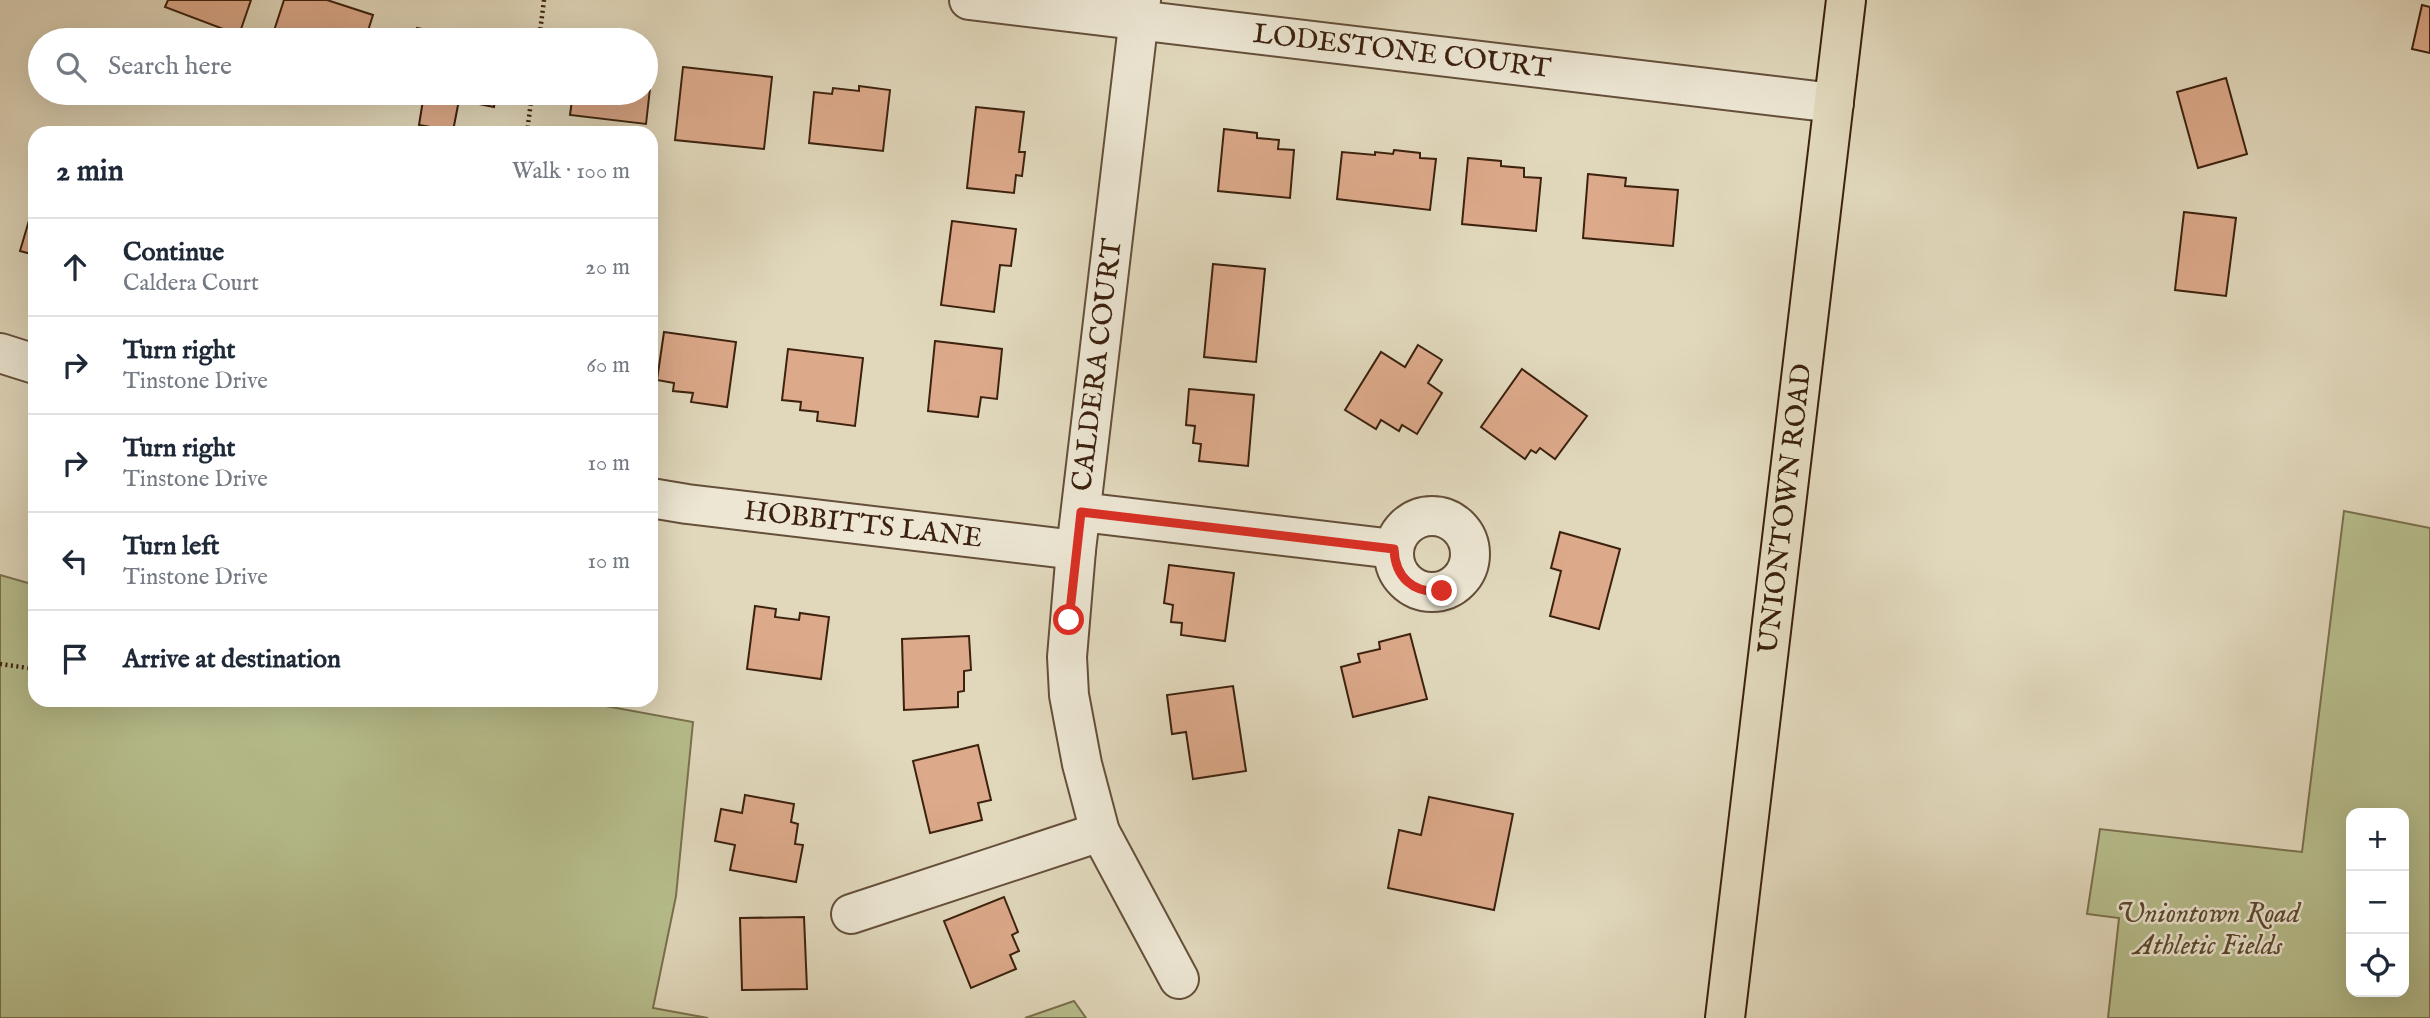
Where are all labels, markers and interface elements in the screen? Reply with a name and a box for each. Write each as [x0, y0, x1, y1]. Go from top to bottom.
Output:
street label: LODESTONE COURT [1251, 16, 1553, 87]
search box [28, 28, 658, 105]
icon: search [52, 48, 90, 86]
text: Search here [108, 50, 232, 83]
text: 2 min [56, 153, 124, 191]
text: Walk · 100 m [512, 157, 630, 186]
text: Continue [123, 236, 224, 269]
street label: CALDERA COURT [1065, 236, 1131, 493]
icon: ahead [56, 248, 94, 286]
text: 20 m [585, 253, 630, 282]
text: Caldera Court [123, 269, 259, 298]
text: Turn right [123, 334, 236, 367]
icon: right [56, 346, 94, 384]
text: 60 m [586, 351, 630, 380]
street label: UNIONTOWN ROAD [1751, 362, 1820, 656]
text: Tinstone Drive [123, 367, 268, 396]
text: Turn right [123, 432, 236, 465]
icon: right [56, 444, 94, 482]
text: 10 m [587, 449, 630, 478]
text: Tinstone Drive [123, 465, 268, 494]
street label: HOBBITTS LANE [742, 493, 984, 556]
text: Turn left [123, 530, 220, 563]
icon: left [56, 542, 94, 580]
text: 10 m [587, 547, 630, 576]
text: Tinstone Drive [123, 563, 268, 592]
route end [1426, 575, 1457, 606]
route start [1053, 604, 1084, 635]
icon: arrive [56, 640, 94, 678]
text: Arrive at destination [123, 643, 341, 676]
map controls [2346, 808, 2409, 997]
button: + [2346, 808, 2409, 871]
button: − [2346, 871, 2409, 934]
park label: Uniontown Road Athletic Fields [2116, 897, 2302, 964]
button: locate [2346, 934, 2409, 997]

